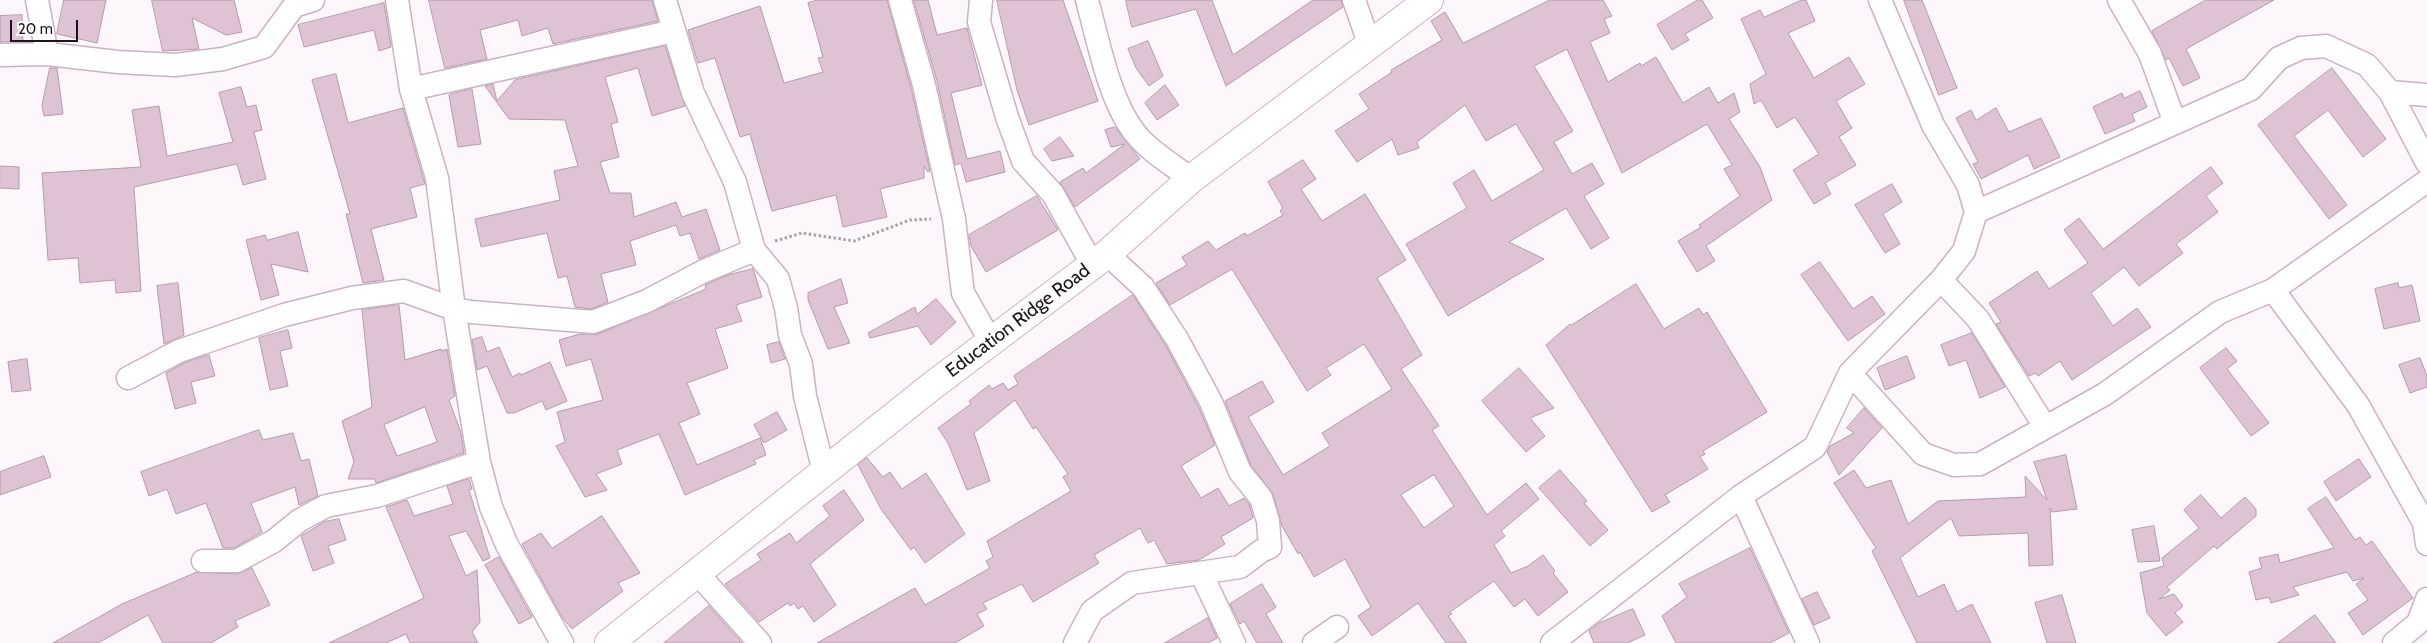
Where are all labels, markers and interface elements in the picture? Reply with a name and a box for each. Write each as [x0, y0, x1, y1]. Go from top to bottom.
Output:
scale bar [12, 10, 80, 42]
text: 20 m [18, 20, 53, 38]
street label: Education Ridge Road [941, 259, 1095, 383]

